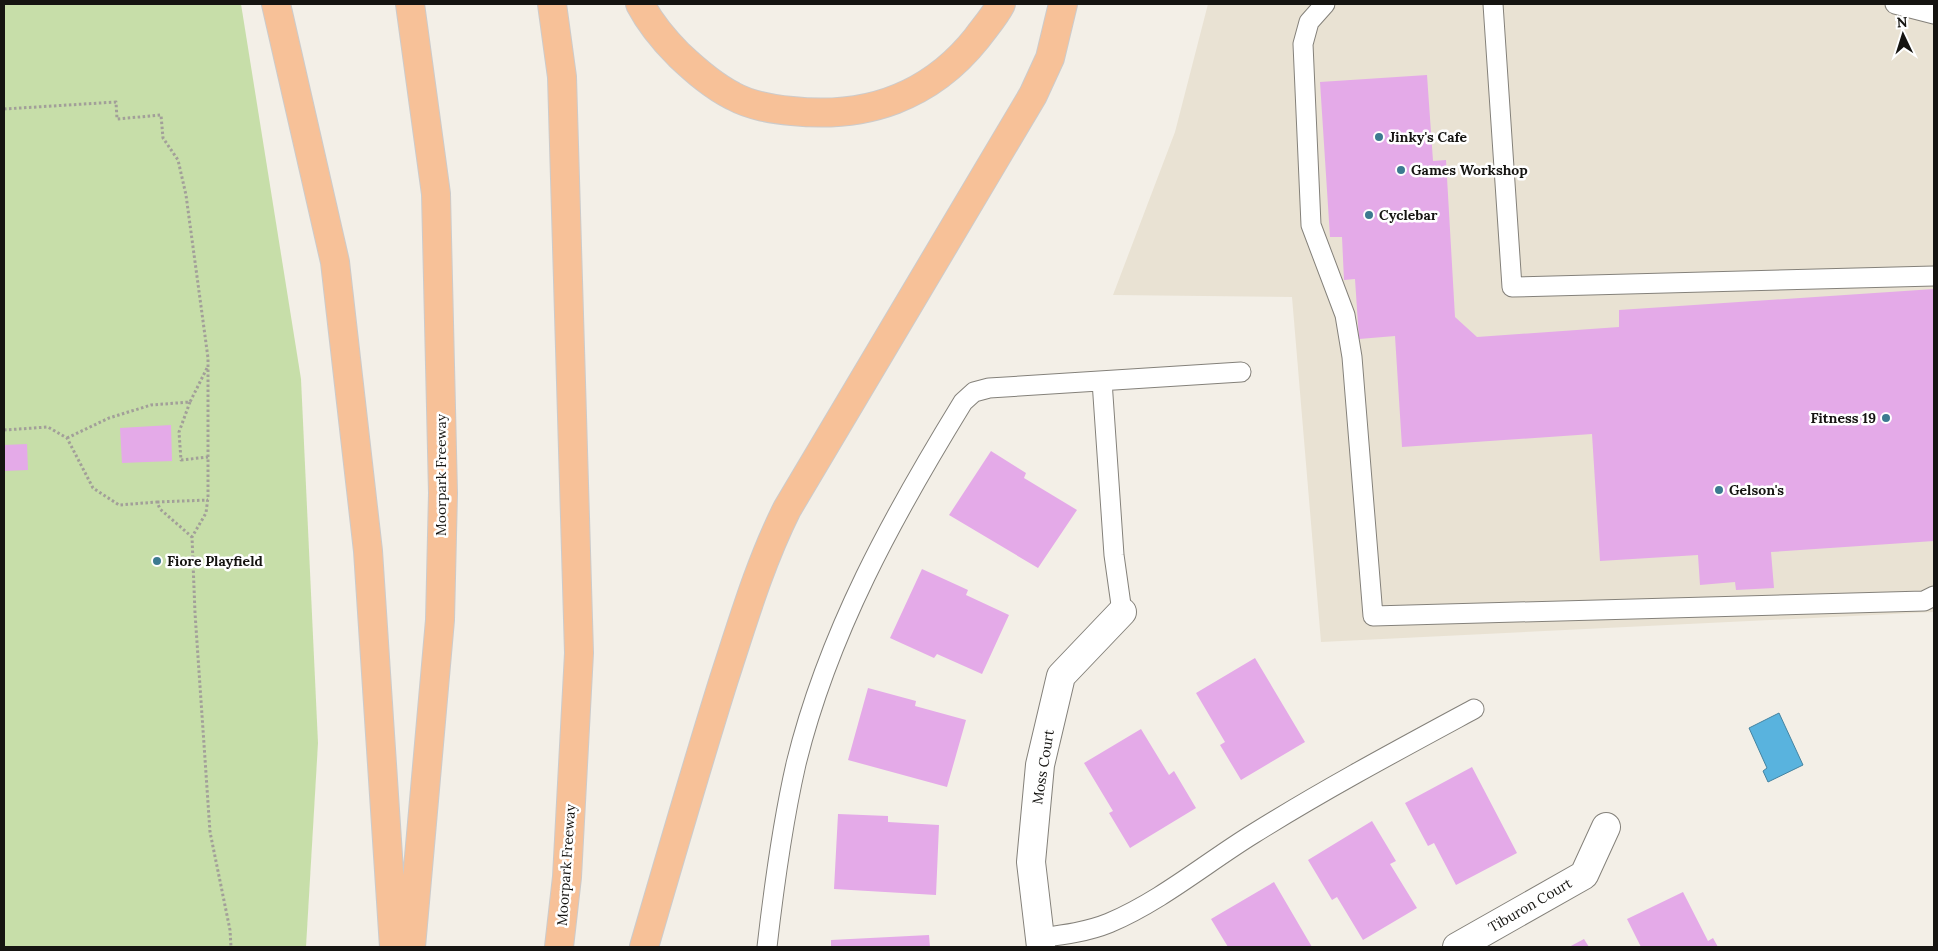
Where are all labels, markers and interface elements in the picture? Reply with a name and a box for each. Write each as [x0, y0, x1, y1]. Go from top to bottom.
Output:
north arrow [1878, 10, 1928, 60]
text: N [1896, 13, 1908, 31]
place label: Jinky's Cafe [1389, 128, 1468, 146]
marker: Jinky's Cafe [1373, 131, 1385, 143]
place label: Games Workshop [1411, 161, 1528, 179]
marker: Games Workshop [1395, 164, 1407, 176]
place label: Cyclebar [1379, 206, 1438, 224]
marker: Cyclebar [1363, 209, 1375, 221]
place label: Fitness 19 [1810, 409, 1876, 427]
marker: Fitness 19 [1880, 412, 1892, 424]
street label: Moorpark Freeway [432, 413, 450, 536]
place label: Gelson's [1729, 481, 1784, 499]
marker: Gelson's [1713, 484, 1725, 496]
place label: Fiore Playfield [167, 552, 263, 570]
marker: Fiore Playfield [151, 555, 163, 567]
street label: Moss Court [1028, 728, 1058, 806]
street label: Moorpark Freeway [553, 803, 579, 927]
street label: Tiburon Court [1485, 874, 1576, 936]

